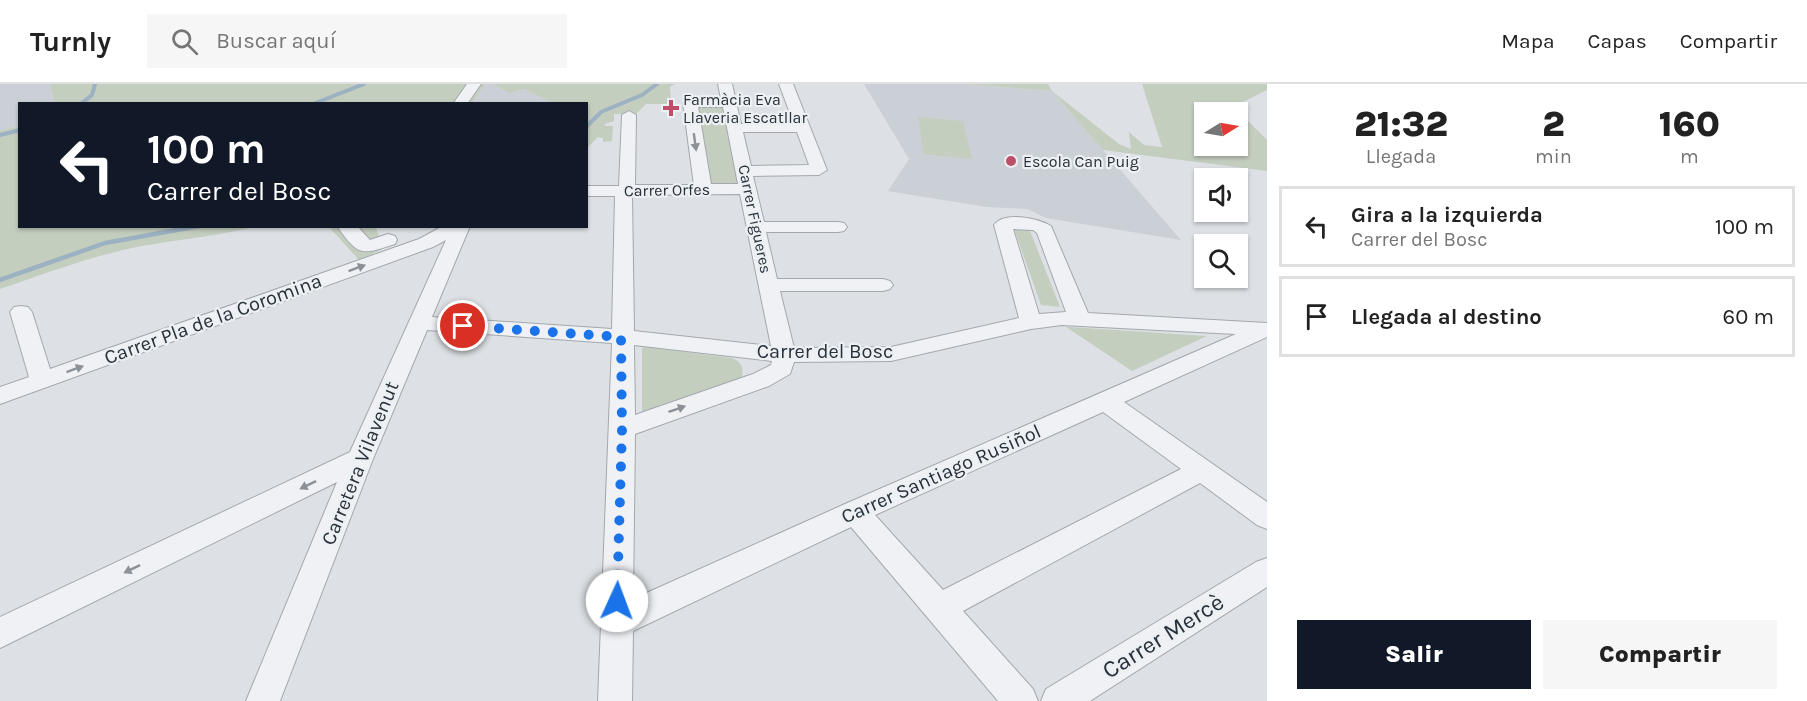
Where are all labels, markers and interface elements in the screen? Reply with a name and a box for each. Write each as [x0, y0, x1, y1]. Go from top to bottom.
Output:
search box [147, 14, 567, 68]
text: Turnly [30, 25, 111, 58]
icon: search [168, 25, 201, 58]
text: Buscar aquí [216, 28, 336, 54]
text: Mapa [1501, 29, 1555, 53]
text: Capas [1588, 29, 1647, 53]
text: Compartir [1680, 29, 1777, 53]
place label: Farmàcia Eva Llaveria Escatllar [683, 90, 807, 127]
marker: Farmàcia Eva Llaveria Escatllar [664, 101, 678, 115]
north arrow [1194, 102, 1248, 156]
map controls [1194, 102, 1248, 288]
text: 21:32 [1354, 103, 1448, 145]
text: 2 [1542, 103, 1565, 145]
text: 160 [1659, 103, 1720, 145]
text: 100 m [147, 124, 266, 174]
icon: left [48, 126, 126, 204]
one-way arrow [691, 132, 700, 151]
text: Llegada [1366, 145, 1436, 168]
text: min [1535, 145, 1572, 168]
text: m [1680, 145, 1699, 168]
place label: Escola Can Puig [1023, 152, 1139, 171]
marker: Escola Can Puig [1004, 154, 1018, 168]
street label: Carrer Figueres [734, 163, 776, 275]
button: sound [1194, 168, 1248, 222]
text: Carrer del Bosc [147, 175, 331, 207]
street label: Carrer Orfes [624, 180, 710, 200]
text: Gira a la izquierda [1351, 202, 1543, 228]
icon: left [1300, 210, 1333, 243]
text: 100 m [1715, 214, 1774, 240]
text: Carrer del Bosc [1351, 228, 1488, 251]
button: search [1194, 234, 1248, 288]
one-way arrow [348, 262, 366, 272]
street label: Carrer Pla de la Coromina [101, 269, 325, 369]
pin [437, 300, 488, 351]
icon: arrive [1300, 300, 1333, 333]
text: Llegada al destino [1351, 304, 1542, 330]
text: 60 m [1723, 304, 1774, 330]
icon: arrive [446, 309, 479, 342]
street label: Carrer del Bosc [757, 340, 893, 363]
one-way arrow [66, 364, 84, 374]
street label: Carretera Vilavenut [317, 377, 404, 548]
one-way arrow [668, 404, 686, 414]
street label: Carrer Santiago Rusiñol [838, 420, 1044, 528]
one-way arrow [299, 480, 316, 489]
one-way arrow [123, 565, 140, 574]
position arrow [585, 569, 649, 633]
street label: Carrer Mercè [1097, 588, 1229, 684]
button: Salir [1297, 620, 1531, 689]
button: Compartir [1543, 620, 1777, 689]

